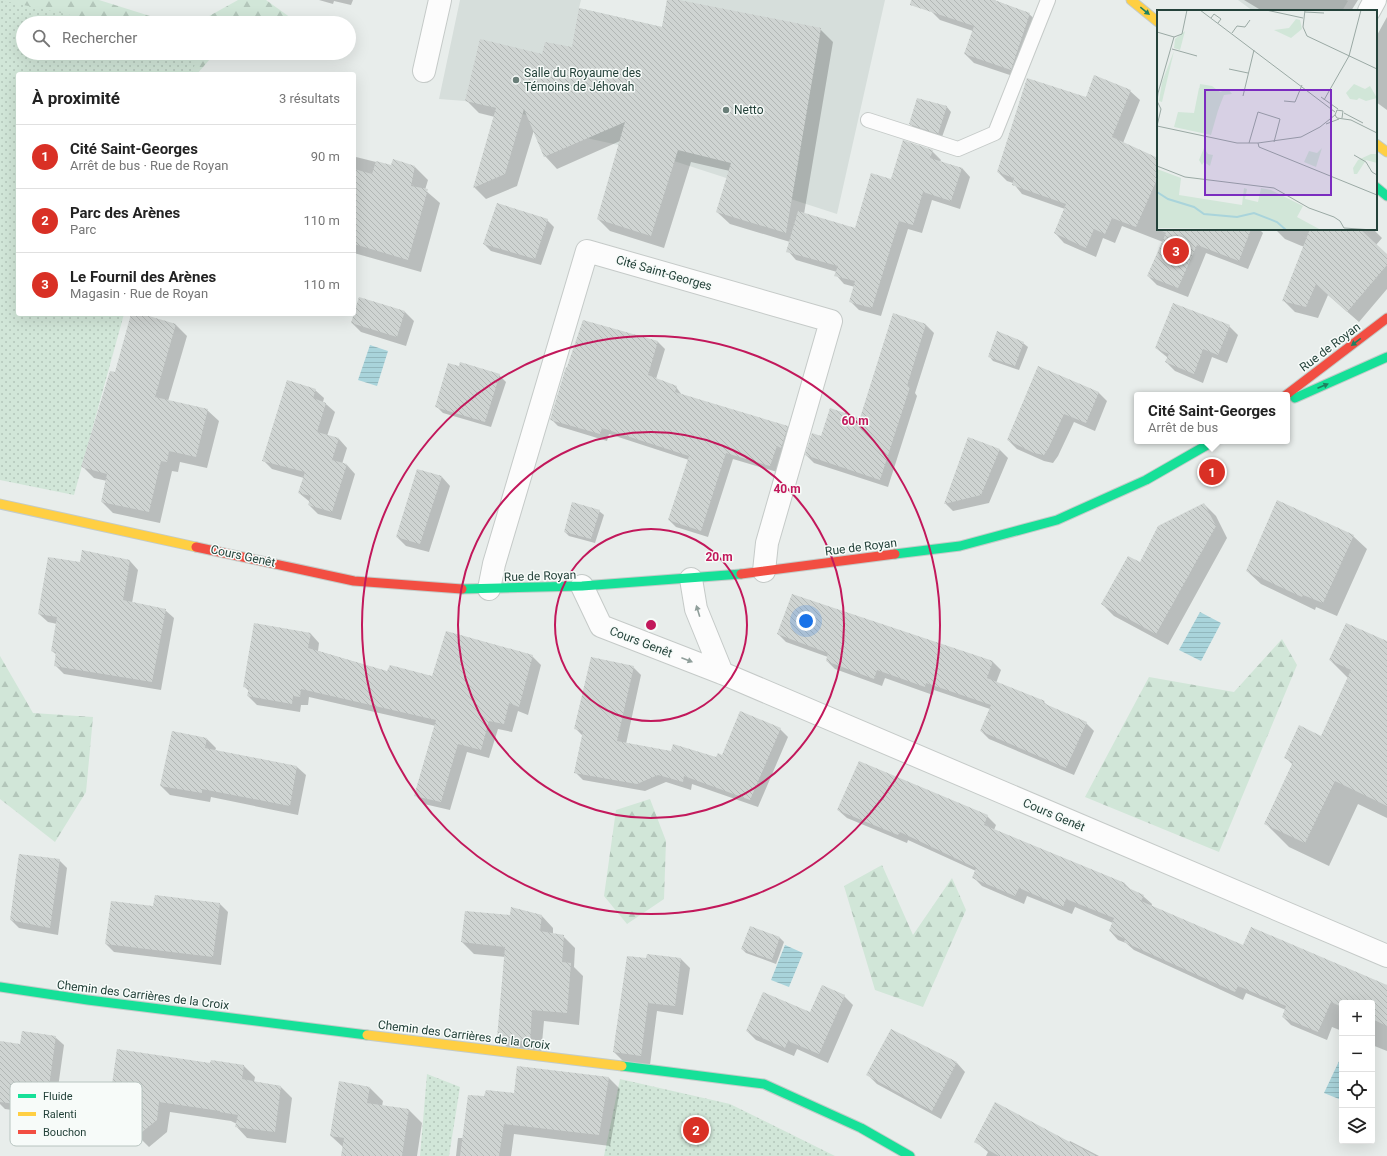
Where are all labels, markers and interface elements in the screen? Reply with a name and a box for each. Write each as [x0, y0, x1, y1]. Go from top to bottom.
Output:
one-way arrow [1139, 7, 1150, 15]
inset map [1157, 10, 1377, 230]
search box [16, 16, 356, 60]
icon: search [30, 27, 52, 49]
text: Rechercher [62, 29, 137, 47]
place label: Salle du Royaume des Témoins de Jéhovah [524, 66, 641, 94]
marker: Salle du Royaume des Témoins de Jéhovah [511, 75, 521, 85]
text: À proximité [32, 88, 120, 108]
text: 3 résultats [279, 91, 340, 106]
place label: Netto [734, 103, 764, 117]
marker: Netto [721, 105, 731, 115]
text: Cité Saint-Georges [70, 140, 198, 158]
text: 1 [41, 149, 49, 164]
text: 90 m [311, 149, 340, 164]
text: Arrêt de bus · Rue de Royan [70, 158, 228, 173]
text: Parc des Arènes [70, 204, 180, 222]
text: 2 [41, 213, 49, 228]
text: 110 m [303, 213, 340, 228]
text: Parc [70, 222, 96, 237]
pin: 3 [1163, 236, 1189, 266]
street label: Cité Saint-Georges [614, 253, 714, 293]
text: Le Fournil des Arènes [70, 268, 216, 286]
text: 3 [41, 277, 49, 292]
text: 110 m [303, 277, 340, 292]
text: Magasin · Rue de Royan [70, 286, 208, 301]
street label: Rue de Royan [1297, 320, 1363, 374]
one-way arrow [1351, 338, 1362, 346]
one-way arrow [1317, 383, 1329, 390]
popup [1134, 392, 1290, 444]
text: Cité Saint-Georges [1148, 402, 1276, 420]
text: 60 m [841, 414, 869, 428]
text: Arrêt de bus [1148, 420, 1218, 435]
pin: 1 [1199, 457, 1225, 487]
text: 40 m [773, 482, 801, 496]
street label: Rue de Royan [824, 536, 898, 558]
street label: Cours Genêt [209, 542, 277, 570]
text: 20 m [705, 550, 733, 564]
street label: Rue de Royan [504, 568, 576, 584]
one-way arrow [695, 605, 701, 617]
your location [796, 611, 816, 631]
centre of rings [644, 618, 658, 632]
street label: Cours Genêt [608, 624, 674, 660]
one-way arrow [682, 657, 693, 663]
street label: Cours Genêt [1021, 796, 1087, 834]
street label: Chemin des Carrières de la Croix [56, 977, 230, 1013]
map controls [1339, 1000, 1375, 1144]
button: + [1339, 1000, 1375, 1036]
street label: Chemin des Carrières de la Croix [377, 1017, 551, 1053]
button: − [1339, 1036, 1375, 1072]
button: locate [1339, 1072, 1375, 1108]
legend [10, 1082, 142, 1146]
text: Fluide [43, 1090, 73, 1103]
text: Ralenti [43, 1108, 77, 1121]
button: layers [1339, 1108, 1375, 1144]
pin: 2 [683, 1115, 709, 1145]
text: Bouchon [43, 1126, 86, 1139]

